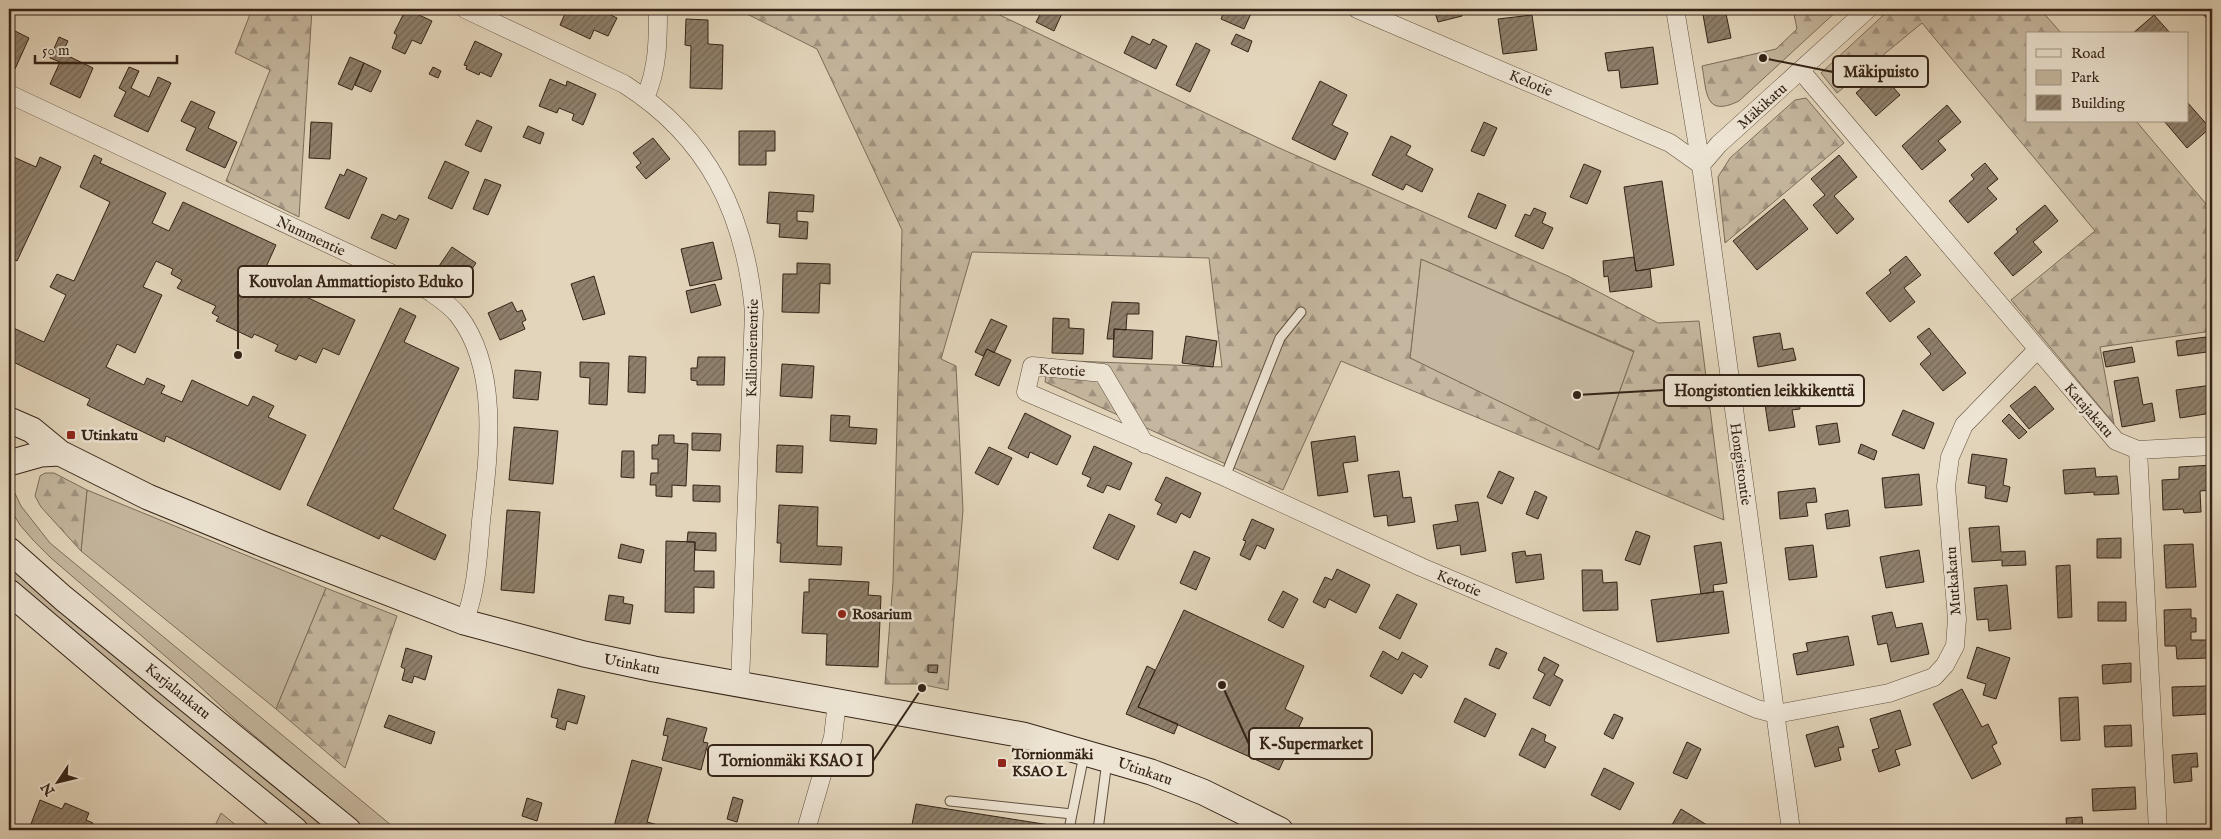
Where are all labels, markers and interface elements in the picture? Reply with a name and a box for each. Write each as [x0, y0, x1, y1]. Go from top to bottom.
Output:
scale bar [35, 32, 178, 64]
legend [2026, 32, 2188, 122]
text: 50 m [42, 41, 70, 60]
text: Road [2071, 44, 2106, 63]
callout: Mäkipuisto [1833, 56, 1928, 87]
text: Mäkipuisto [1843, 63, 1919, 83]
street label: Kelotie [1506, 66, 1556, 101]
text: Park [2071, 68, 2101, 87]
street label: Mäkikatu [1734, 79, 1791, 134]
text: Building [2071, 94, 2126, 113]
street label: Nummentie [273, 212, 349, 261]
callout: Kouvolan Ammattiopisto Eduko [238, 266, 473, 297]
text: Kouvolan Ammattiopisto Eduko [249, 273, 464, 293]
street label: Kallioniementie [742, 298, 763, 398]
street label: Ketotie [1038, 360, 1086, 381]
callout: Hongistontien leikkikenttä [1664, 375, 1864, 406]
street label: Katajakatu [2060, 379, 2118, 442]
text: Hongistontien leikkikenttä [1674, 382, 1855, 402]
street label: Hongistontie [1725, 422, 1756, 507]
place label: Utinkatu [80, 426, 138, 445]
marker: Utinkatu [65, 429, 77, 441]
street label: Mutkakatu [1942, 546, 1965, 616]
street label: Ketotie [1434, 566, 1484, 601]
place label: Rosarium [852, 605, 912, 624]
marker: Rosarium [836, 608, 848, 620]
street label: Utinkatu [602, 650, 662, 679]
street label: Karjalankatu [141, 659, 214, 724]
callout: K-Supermarket [1249, 728, 1372, 759]
text: K-Supermarket [1259, 735, 1363, 755]
callout: Tornionmäki KSAO I [708, 745, 873, 776]
place label: Tornionmäki KSAO L [1011, 745, 1093, 781]
text: Tornionmäki KSAO I [718, 752, 863, 772]
street label: Utinkatu [1115, 753, 1175, 790]
north arrow [32, 756, 82, 806]
marker: Tornionmäki KSAO L [996, 757, 1008, 769]
text: N [37, 779, 60, 800]

